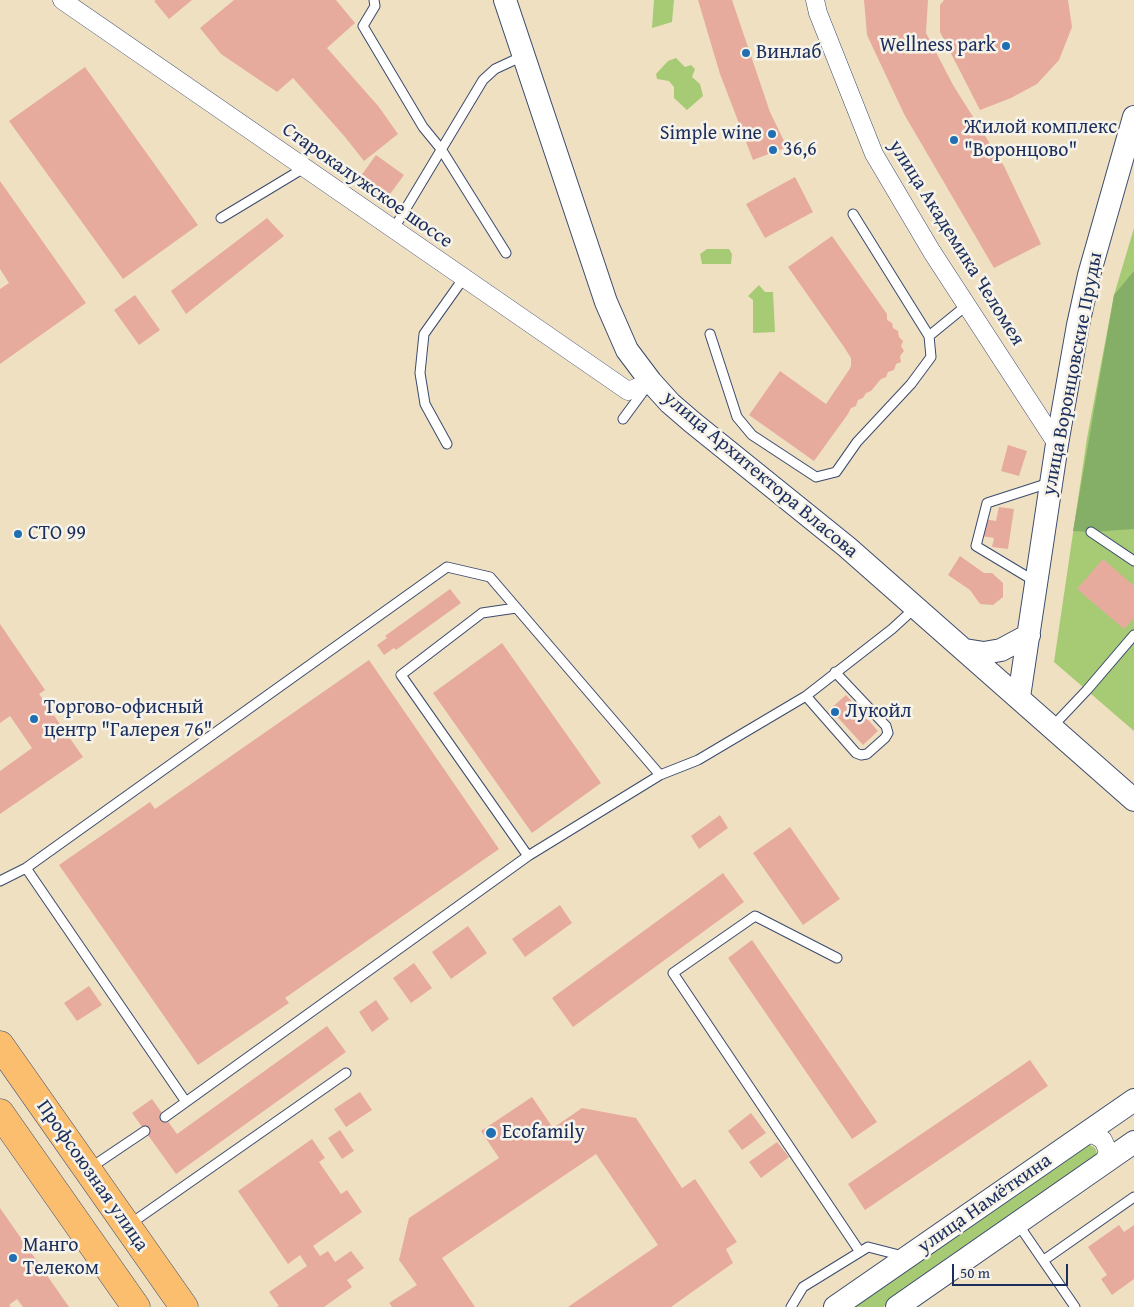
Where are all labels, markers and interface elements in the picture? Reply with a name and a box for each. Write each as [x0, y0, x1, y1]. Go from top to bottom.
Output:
place label: Wellness park [880, 34, 996, 58]
marker: Wellness park [1000, 40, 1012, 52]
place label: Винлаб [756, 41, 822, 65]
marker: Винлаб [740, 47, 752, 59]
place label: Жилой комплекс "Воронцово" [964, 116, 1117, 163]
street label: Старокалужское шоссе [277, 118, 457, 254]
place label: Simple wine [660, 122, 762, 146]
marker: Simple wine [766, 128, 778, 140]
marker: Жилой комплекс "Воронцово" [948, 134, 960, 146]
street label: улица Академика Челомея [883, 136, 1029, 350]
place label: 36,6 [783, 138, 817, 162]
marker: 36,6 [767, 144, 779, 156]
street label: улица Воронцовские Пруды [1038, 250, 1108, 498]
street label: улица Архитектора Власова [657, 386, 863, 564]
place label: СТО 99 [28, 522, 86, 546]
marker: СТО 99 [12, 528, 24, 540]
place label: Торгово-офисный центр "Галерея 76" [44, 696, 212, 743]
place label: Лукойл [845, 700, 911, 724]
marker: Лукойл [829, 706, 841, 718]
marker: Торгово-офисный центр "Галерея 76" [28, 713, 40, 725]
street label: Профсоюзная улица [31, 1096, 153, 1256]
place label: Ecofamily [502, 1121, 585, 1145]
marker: Ecofamily [484, 1126, 498, 1140]
street label: улица Намёткина [913, 1149, 1057, 1259]
place label: Манго Телеком [23, 1234, 99, 1281]
marker: Манго Телеком [7, 1252, 19, 1264]
scale bar [954, 1254, 1070, 1286]
text: 50 m [960, 1262, 990, 1283]

